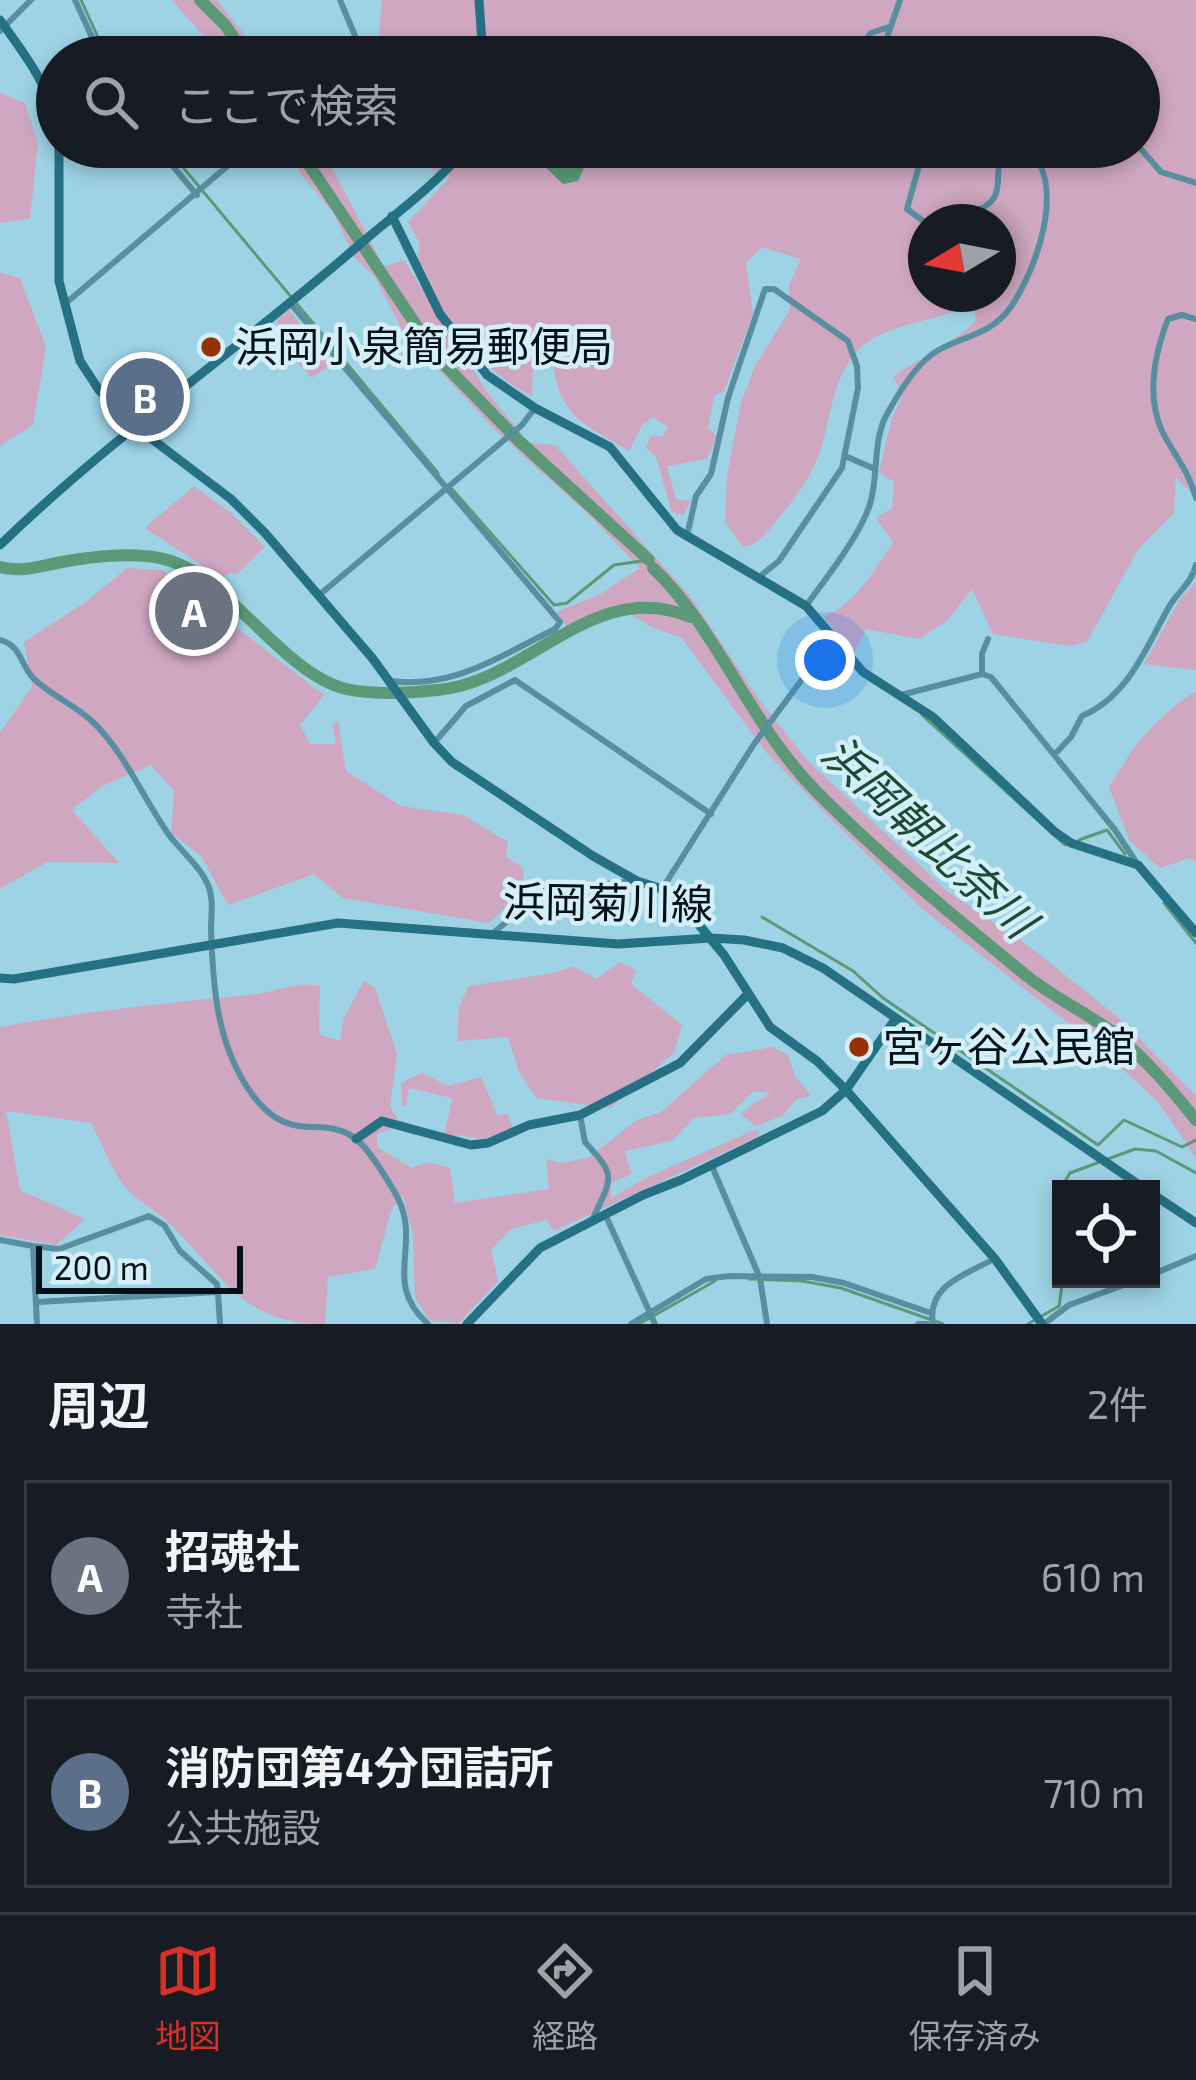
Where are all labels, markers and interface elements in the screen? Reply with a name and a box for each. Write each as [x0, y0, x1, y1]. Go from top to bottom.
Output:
search box [36, 36, 1160, 168]
icon: search [78, 69, 144, 135]
text: ここで検索 [174, 77, 399, 131]
north arrow [908, 204, 1016, 312]
place label: 浜岡小泉簡易郵便局 [235, 320, 613, 370]
marker: 浜岡小泉簡易郵便局 [198, 334, 224, 360]
pin: B [106, 352, 184, 442]
pin: A [155, 566, 233, 656]
your location [795, 630, 855, 690]
water label: 浜岡朝比奈川 [813, 724, 1050, 950]
street label: 浜岡菊川線 [503, 874, 713, 928]
place label: 宮ヶ谷公民館 [883, 1020, 1135, 1070]
marker: 宮ヶ谷公民館 [846, 1034, 872, 1060]
map controls [1052, 1180, 1160, 1288]
button: locate [1052, 1180, 1160, 1288]
scale bar [36, 1240, 243, 1293]
text: 200 m [54, 1247, 149, 1287]
text: 周辺 [48, 1373, 150, 1434]
text: 2件 [1087, 1380, 1148, 1427]
text: 招魂社 [165, 1523, 300, 1577]
text: A [77, 1553, 103, 1600]
text: 610 m [1041, 1553, 1145, 1600]
text: 寺社 [165, 1587, 243, 1634]
text: 消防団第4分団詰所 [165, 1739, 554, 1793]
text: B [78, 1769, 102, 1816]
text: 710 m [1043, 1769, 1145, 1816]
text: 公共施設 [165, 1803, 321, 1850]
tab: 地図 [155, 1938, 221, 2058]
tab: 経路 [532, 1938, 598, 2058]
tab: 保存済み [909, 1938, 1041, 2058]

